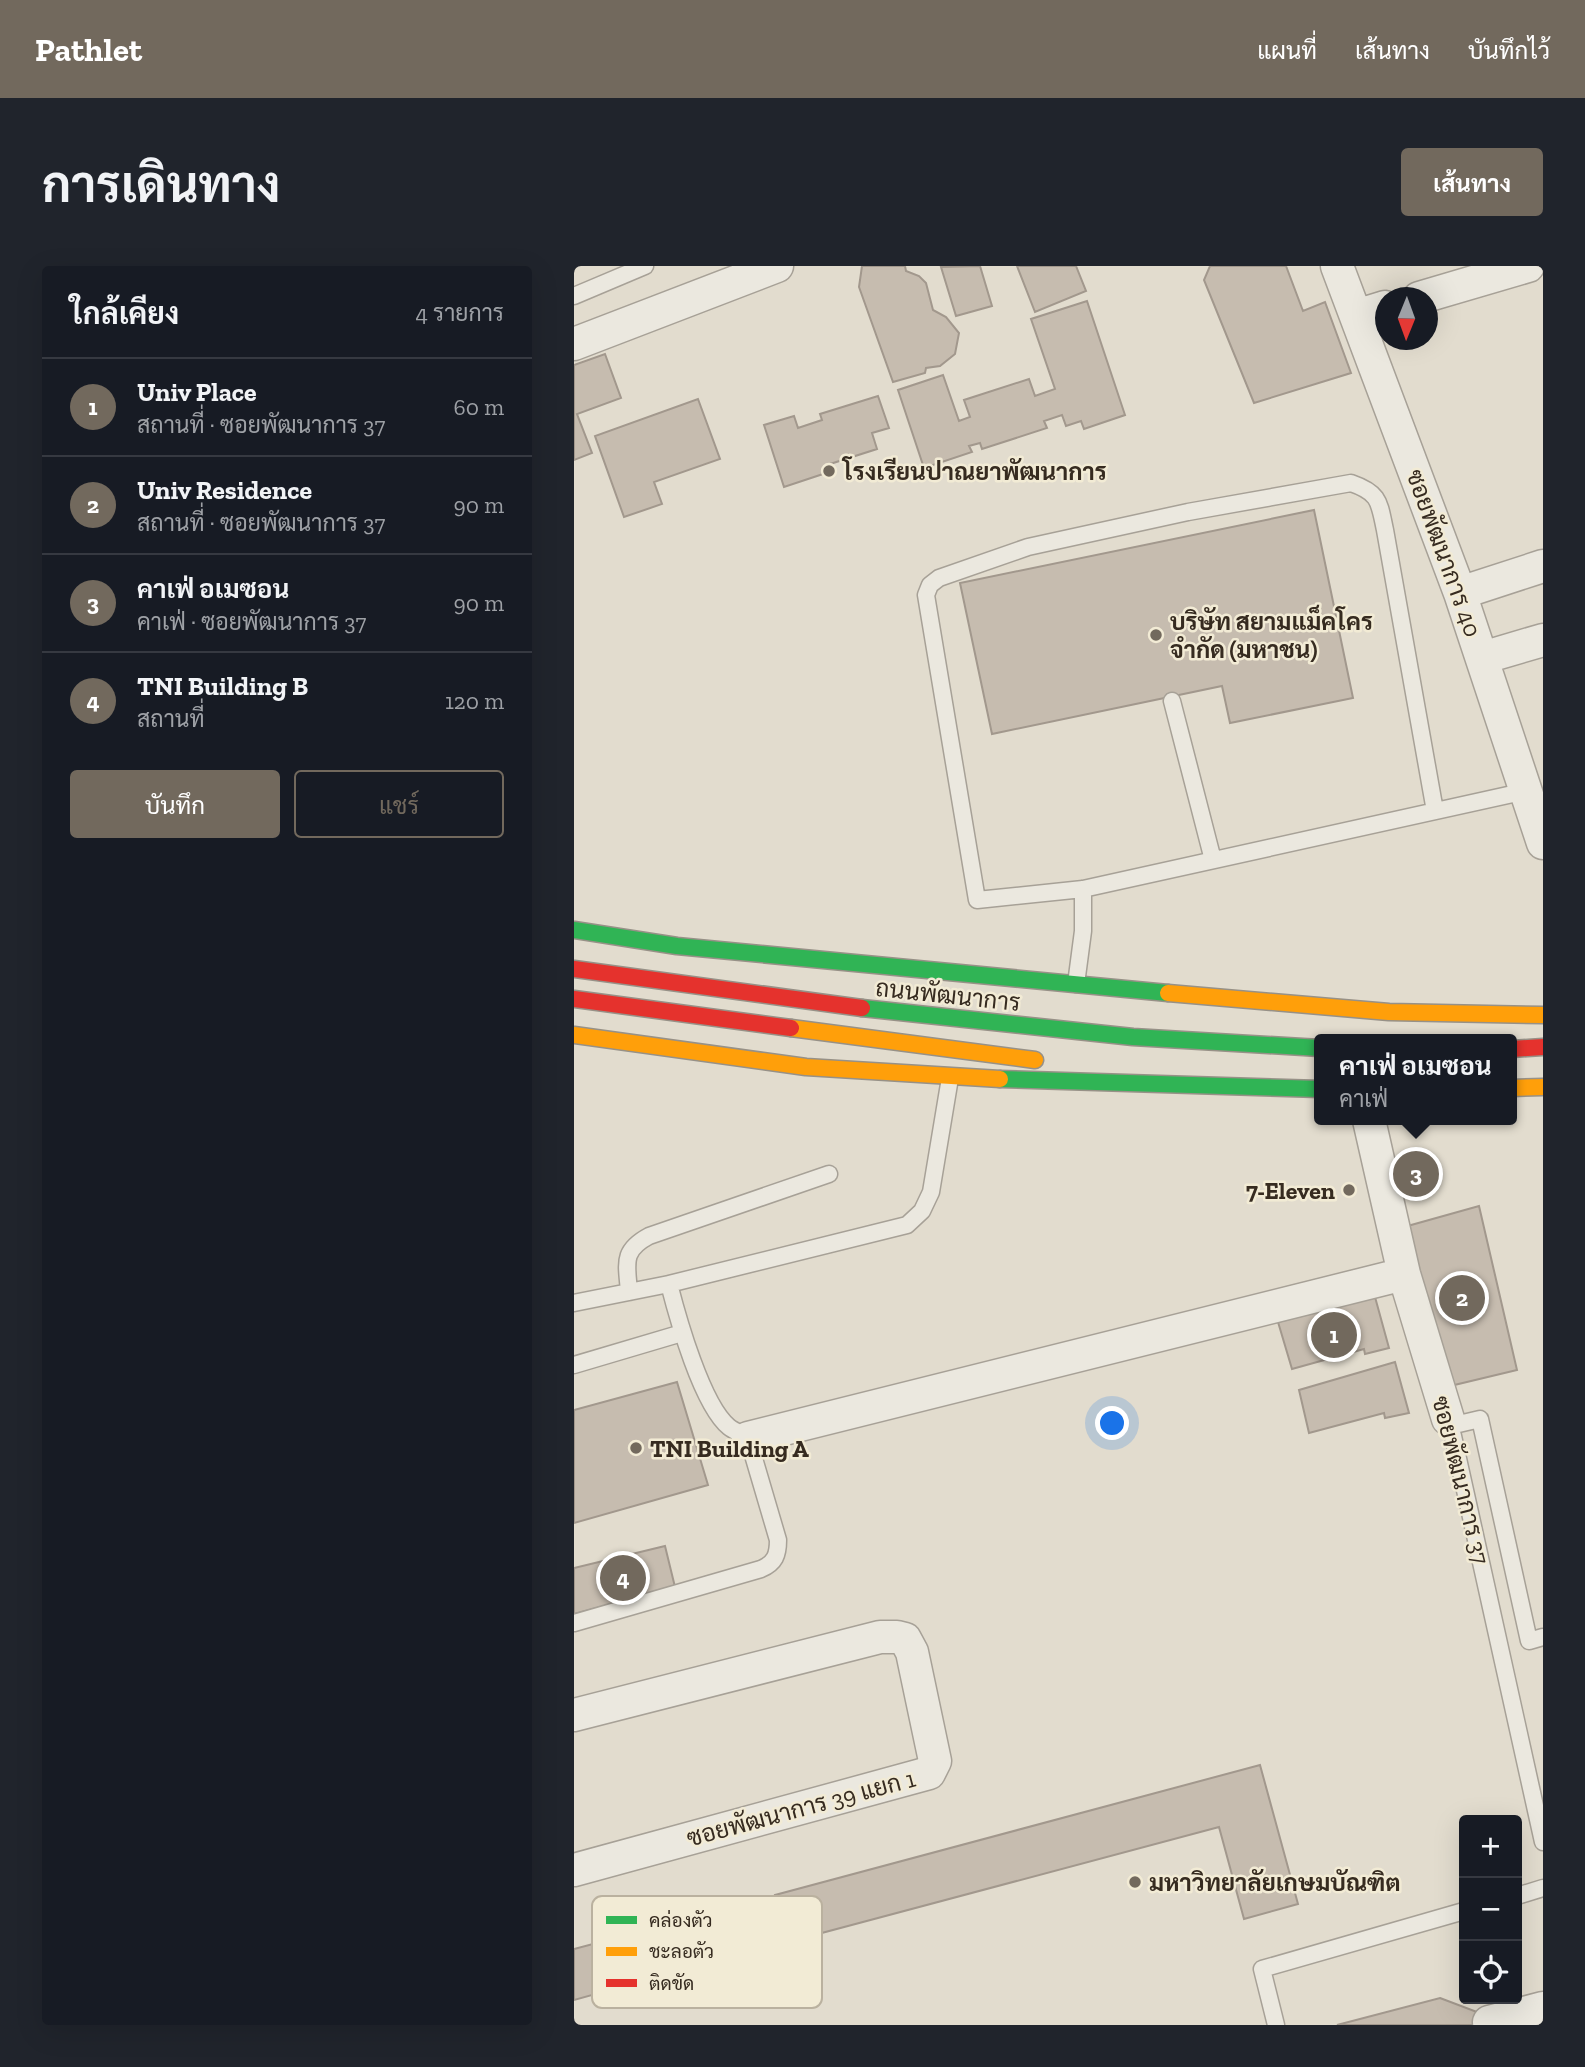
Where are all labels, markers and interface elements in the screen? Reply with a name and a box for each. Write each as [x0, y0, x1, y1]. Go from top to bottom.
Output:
text: Pathlet [35, 30, 142, 69]
text: แผนที่ [1257, 36, 1317, 65]
text: เส้นทาง [1355, 36, 1430, 65]
text: บันทึกไว้ [1468, 36, 1550, 65]
button: เส้นทาง [1401, 148, 1543, 216]
text: การเดินทาง [42, 156, 280, 215]
north arrow [1375, 287, 1438, 350]
text: ใกล้เคียง [70, 296, 179, 332]
text: 4 รายการ [415, 299, 504, 327]
text: Univ Place [137, 376, 257, 408]
text: 1 [88, 393, 98, 421]
text: 60 m [453, 393, 504, 421]
text: สถานที่ · ซอยพัฒนาการ 37 [137, 411, 385, 439]
place label: โรงเรียนปาณยาพัฒนาการ [841, 456, 1107, 486]
marker: โรงเรียนปาณยาพัฒนาการ [821, 463, 837, 479]
street label: ซอยพัฒนาการ 40 [1400, 465, 1488, 641]
text: Univ Residence [137, 474, 312, 506]
text: 2 [87, 491, 99, 519]
text: 90 m [453, 491, 504, 519]
text: สถานที่ · ซอยพัฒนาการ 37 [137, 509, 385, 537]
text: คาเฟ่ อเมซอน [137, 573, 289, 605]
text: 3 [87, 589, 99, 617]
text: 90 m [453, 589, 504, 617]
place label: บริษัท สยามแม็คโคร จำกัด (มหาชน) [1170, 604, 1373, 664]
text: คาเฟ่ · ซอยพัฒนาการ 37 [137, 608, 366, 636]
marker: บริษัท สยามแม็คโคร จำกัด (มหาชน) [1148, 627, 1164, 643]
text: TNI Building B [137, 670, 308, 702]
text: 4 [86, 687, 100, 715]
text: 120 m [445, 687, 504, 715]
text: สถานที่ [137, 705, 205, 733]
button: บันทึก [70, 770, 280, 838]
button: แชร์ [294, 770, 504, 838]
street label: ถนนพัฒนาการ [874, 973, 1022, 1017]
popup [1314, 1034, 1517, 1125]
text: คาเฟ่ อเมซอน [1339, 1050, 1492, 1082]
text: คาเฟ่ [1339, 1085, 1388, 1113]
pin: 3 [1393, 1148, 1439, 1200]
place label: 7-Eleven [1246, 1176, 1335, 1205]
marker: 7-Eleven [1341, 1182, 1357, 1198]
pin: 2 [1439, 1272, 1485, 1324]
pin: 1 [1311, 1309, 1357, 1361]
street label: ซอยพัฒนาการ 37 [1426, 1393, 1496, 1567]
your location [1095, 1406, 1129, 1440]
place label: TNI Building A [650, 1434, 809, 1463]
marker: TNI Building A [628, 1440, 644, 1456]
pin: 4 [600, 1552, 646, 1604]
street label: ซอยพัฒนาการ 39 แยก 1 [684, 1764, 918, 1852]
map controls [1459, 1815, 1522, 2004]
button: + [1459, 1815, 1522, 1878]
place label: มหาวิทยาลัยเกษมบัณฑิต [1149, 1868, 1400, 1897]
marker: มหาวิทยาลัยเกษมบัณฑิต [1127, 1874, 1143, 1890]
button: − [1459, 1878, 1522, 1941]
legend [592, 1896, 822, 2008]
text: คล่องตัว [649, 1909, 713, 1932]
text: ชะลอตัว [649, 1940, 714, 1963]
button: locate [1459, 1941, 1522, 2004]
text: ติดขัด [649, 1972, 694, 1995]

